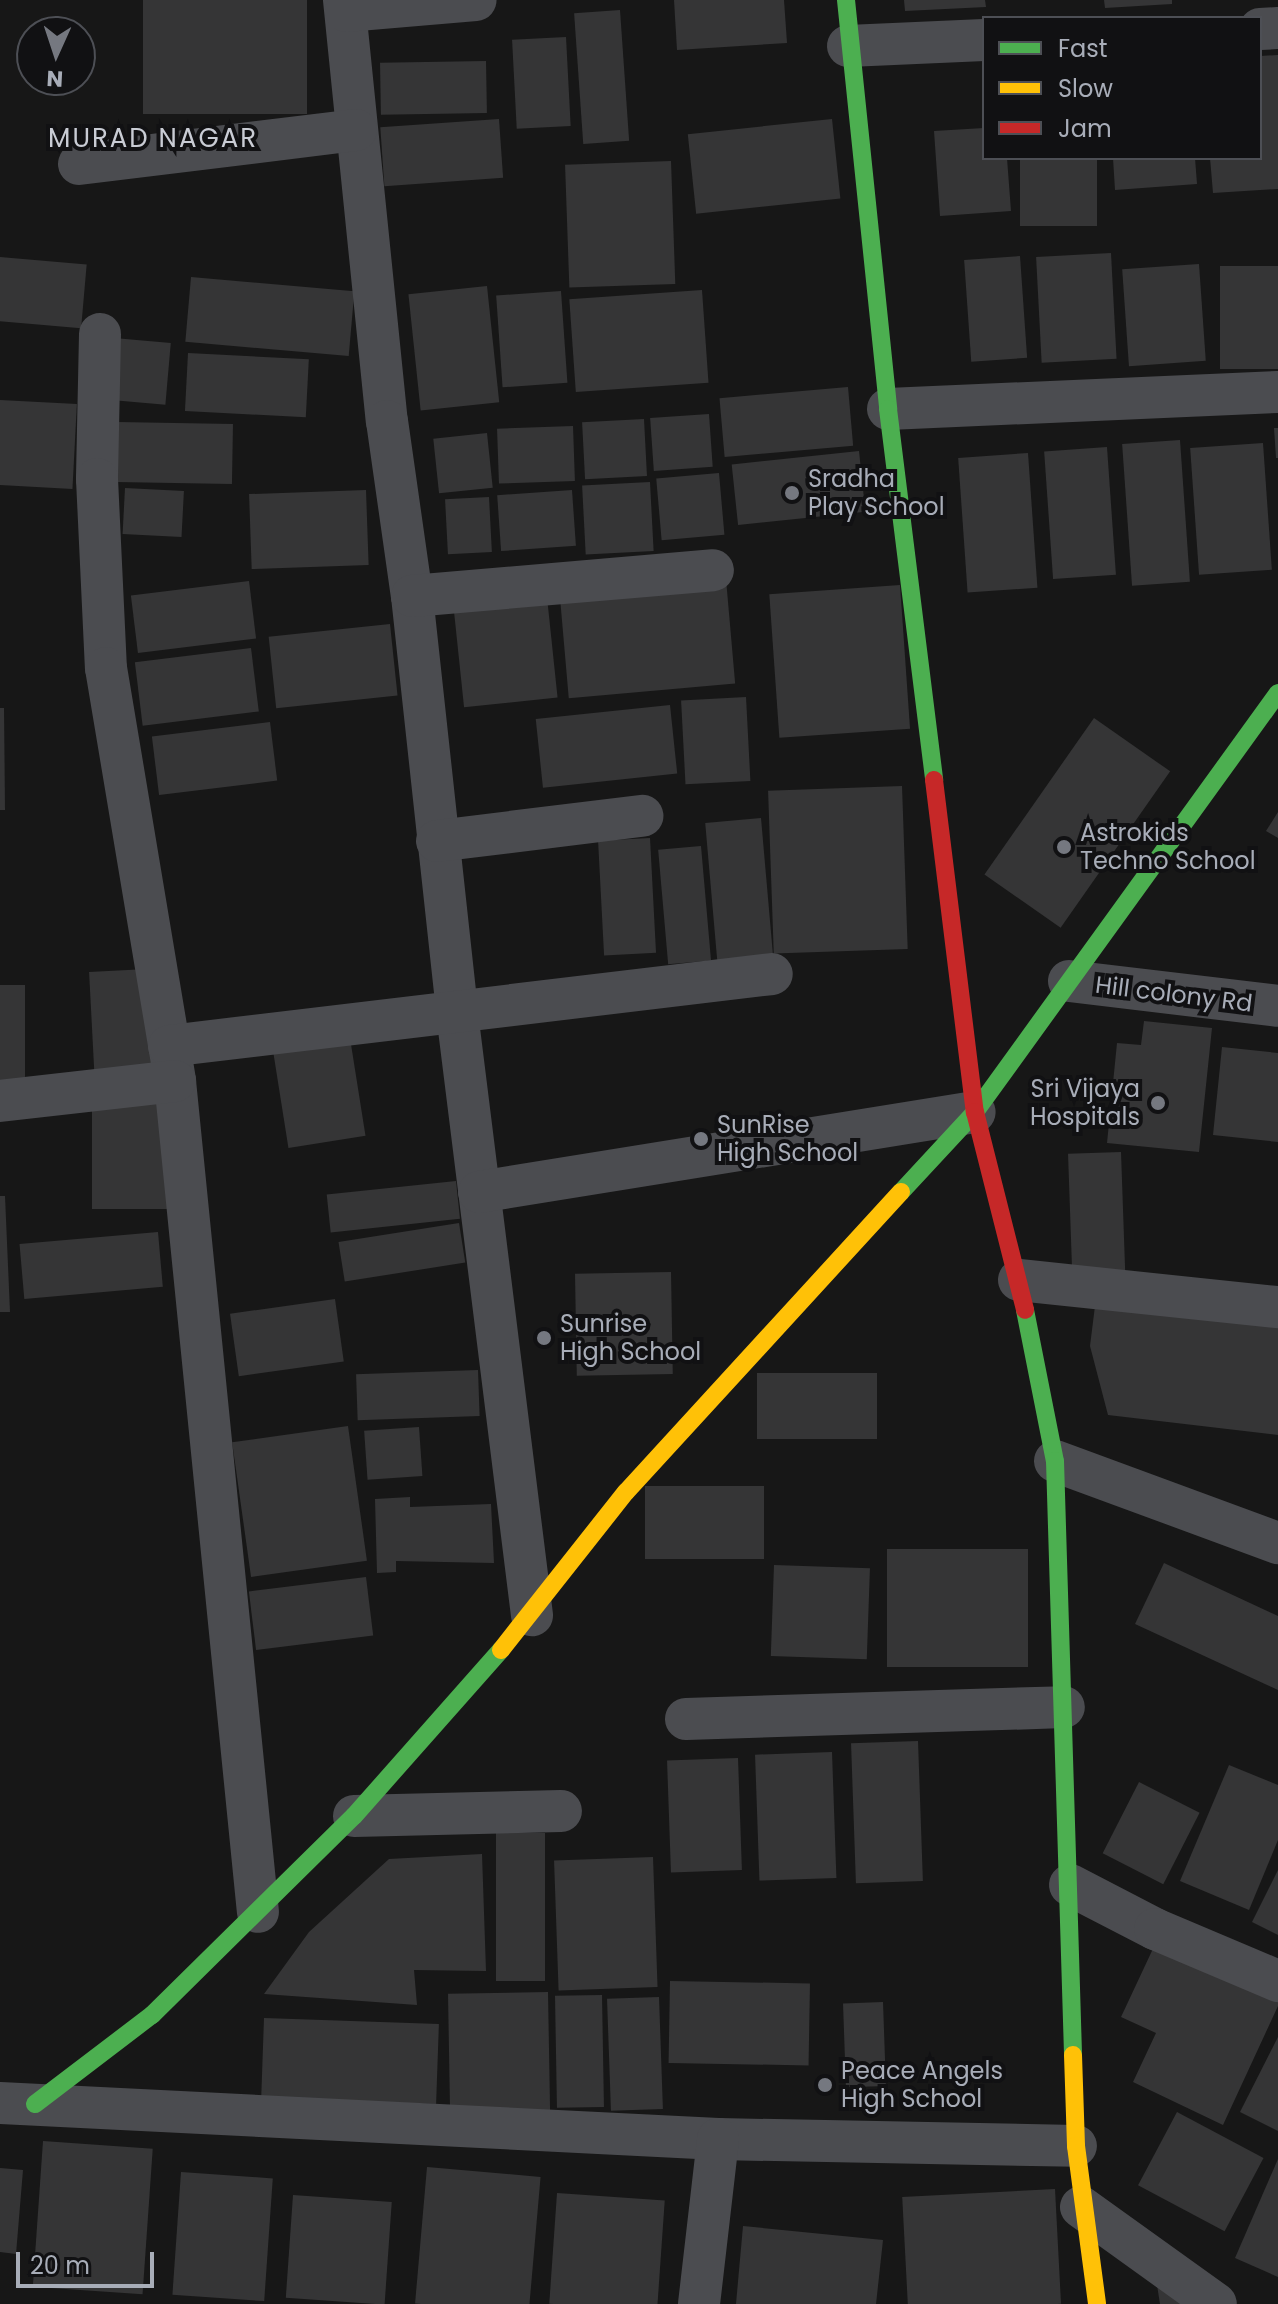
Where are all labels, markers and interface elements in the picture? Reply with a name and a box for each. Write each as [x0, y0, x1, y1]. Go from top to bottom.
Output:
north arrow [16, 16, 96, 96]
legend [982, 16, 1262, 160]
text: Fast [1058, 32, 1108, 65]
text: N [46, 63, 64, 94]
text: Slow [1058, 72, 1113, 105]
text: Jam [1058, 112, 1112, 145]
district label: MURAD NAGAR [48, 123, 258, 155]
place label: Sradha Play School [808, 465, 945, 521]
marker: Sradha Play School [783, 484, 801, 502]
place label: Astrokids Techno School [1080, 819, 1256, 875]
marker: Astrokids Techno School [1055, 838, 1073, 856]
street label: Hill colony Rd [1094, 970, 1254, 1018]
place label: Sri Vijaya Hospitals [1030, 1075, 1140, 1131]
marker: Sri Vijaya Hospitals [1147, 1092, 1169, 1114]
place label: SunRise High School [717, 1111, 858, 1167]
marker: SunRise High School [692, 1130, 710, 1148]
place label: Sunrise High School [560, 1310, 701, 1366]
marker: Sunrise High School [535, 1329, 553, 1347]
place label: Peace Angels High School [841, 2057, 1003, 2113]
marker: Peace Angels High School [816, 2076, 834, 2094]
scale bar [20, 2236, 158, 2286]
text: 20 m [30, 2249, 90, 2282]

